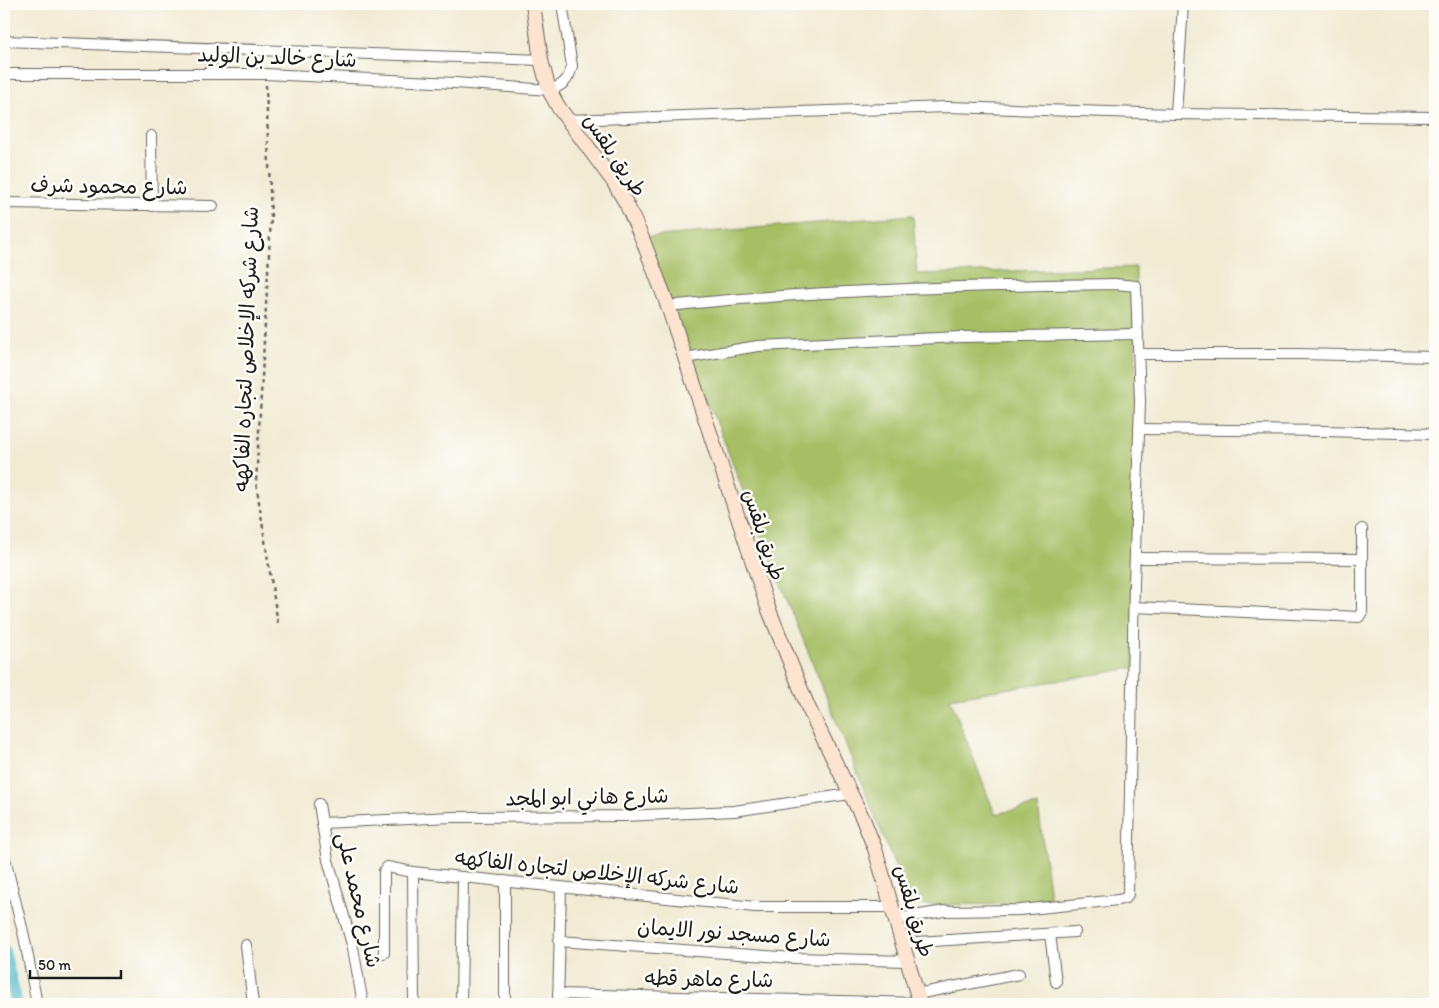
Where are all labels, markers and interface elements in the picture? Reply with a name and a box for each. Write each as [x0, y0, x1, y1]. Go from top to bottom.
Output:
street label: شارع خالد بن الوليد [197, 41, 357, 75]
street label: طريق بلقس [578, 108, 652, 202]
street label: شارع محمود شرف [30, 172, 188, 202]
street label: شارع شركه الإخلاص لتجاره الفاكهه [228, 206, 266, 492]
street label: طريق بلقس [737, 486, 791, 584]
street label: شارع هاني ابو المجد [505, 783, 669, 817]
street label: شارع محمد على [329, 830, 387, 971]
street label: شارع شركه الإخلاص لتجاره الفاكهه [453, 844, 740, 902]
street label: طريق بلقس [888, 862, 940, 960]
street label: شارع مسجد نور الايمان [636, 913, 832, 955]
scale bar [30, 948, 121, 980]
text: 50 m [38, 956, 71, 974]
street label: شارع ماهر قطه [644, 965, 774, 995]

